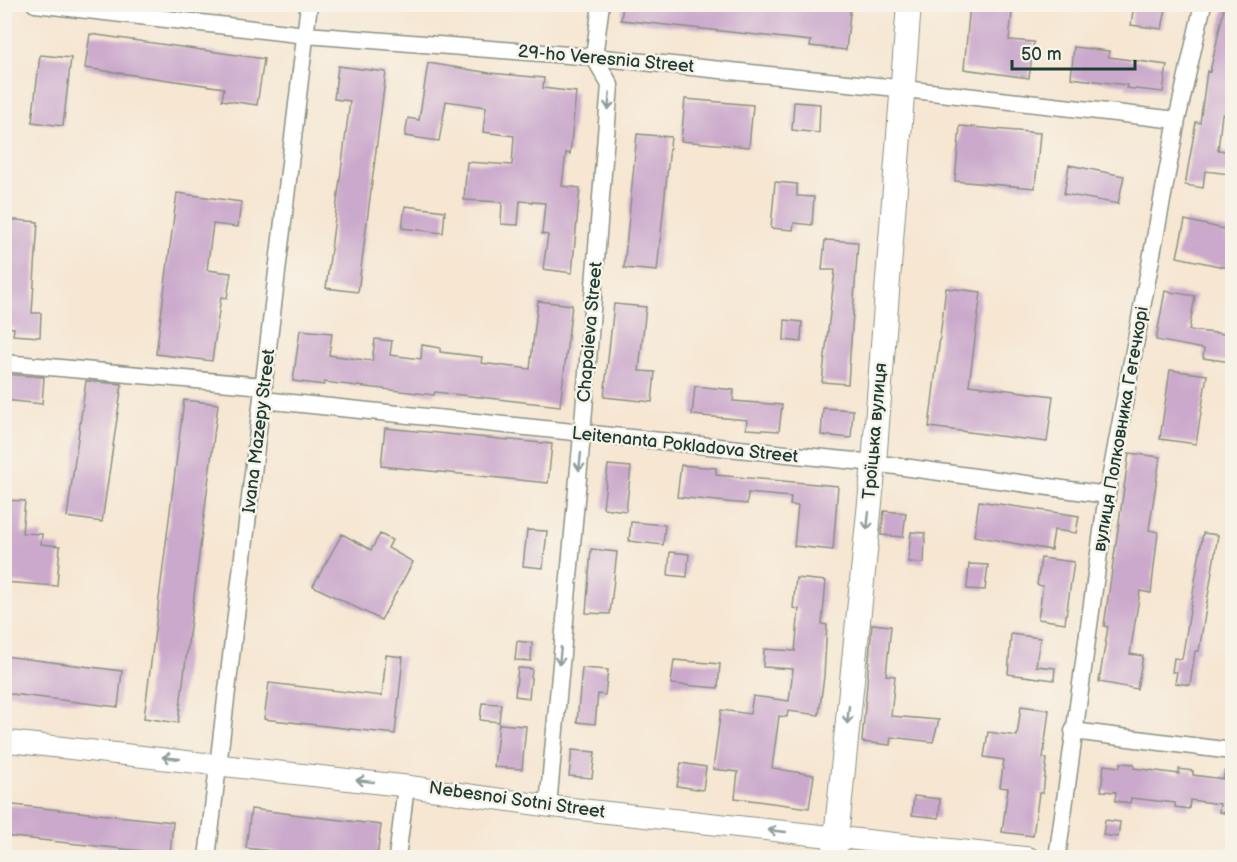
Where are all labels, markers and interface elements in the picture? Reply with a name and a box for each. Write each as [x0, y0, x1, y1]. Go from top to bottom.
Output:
scale bar [1012, 33, 1135, 71]
street label: 29-ho Veresnia Street [517, 41, 695, 77]
text: 50 m [1021, 44, 1062, 65]
one-way arrow [603, 90, 614, 110]
street label: Chapaieva Street [573, 260, 607, 403]
street label: вулиця Полковника Гегечкорі [1089, 305, 1153, 553]
street label: Ivana Mazepy Street [239, 347, 280, 514]
street label: Троїцька вулиця [859, 362, 891, 500]
street label: Leitenanta Pokladova Street [571, 423, 800, 467]
one-way arrow [574, 452, 585, 472]
one-way arrow [862, 511, 873, 531]
one-way arrow [554, 646, 565, 666]
one-way arrow [842, 705, 853, 725]
one-way arrow [162, 752, 182, 763]
one-way arrow [356, 775, 375, 786]
street label: Nebesnoi Sotni Street [428, 777, 607, 823]
one-way arrow [768, 825, 788, 836]

